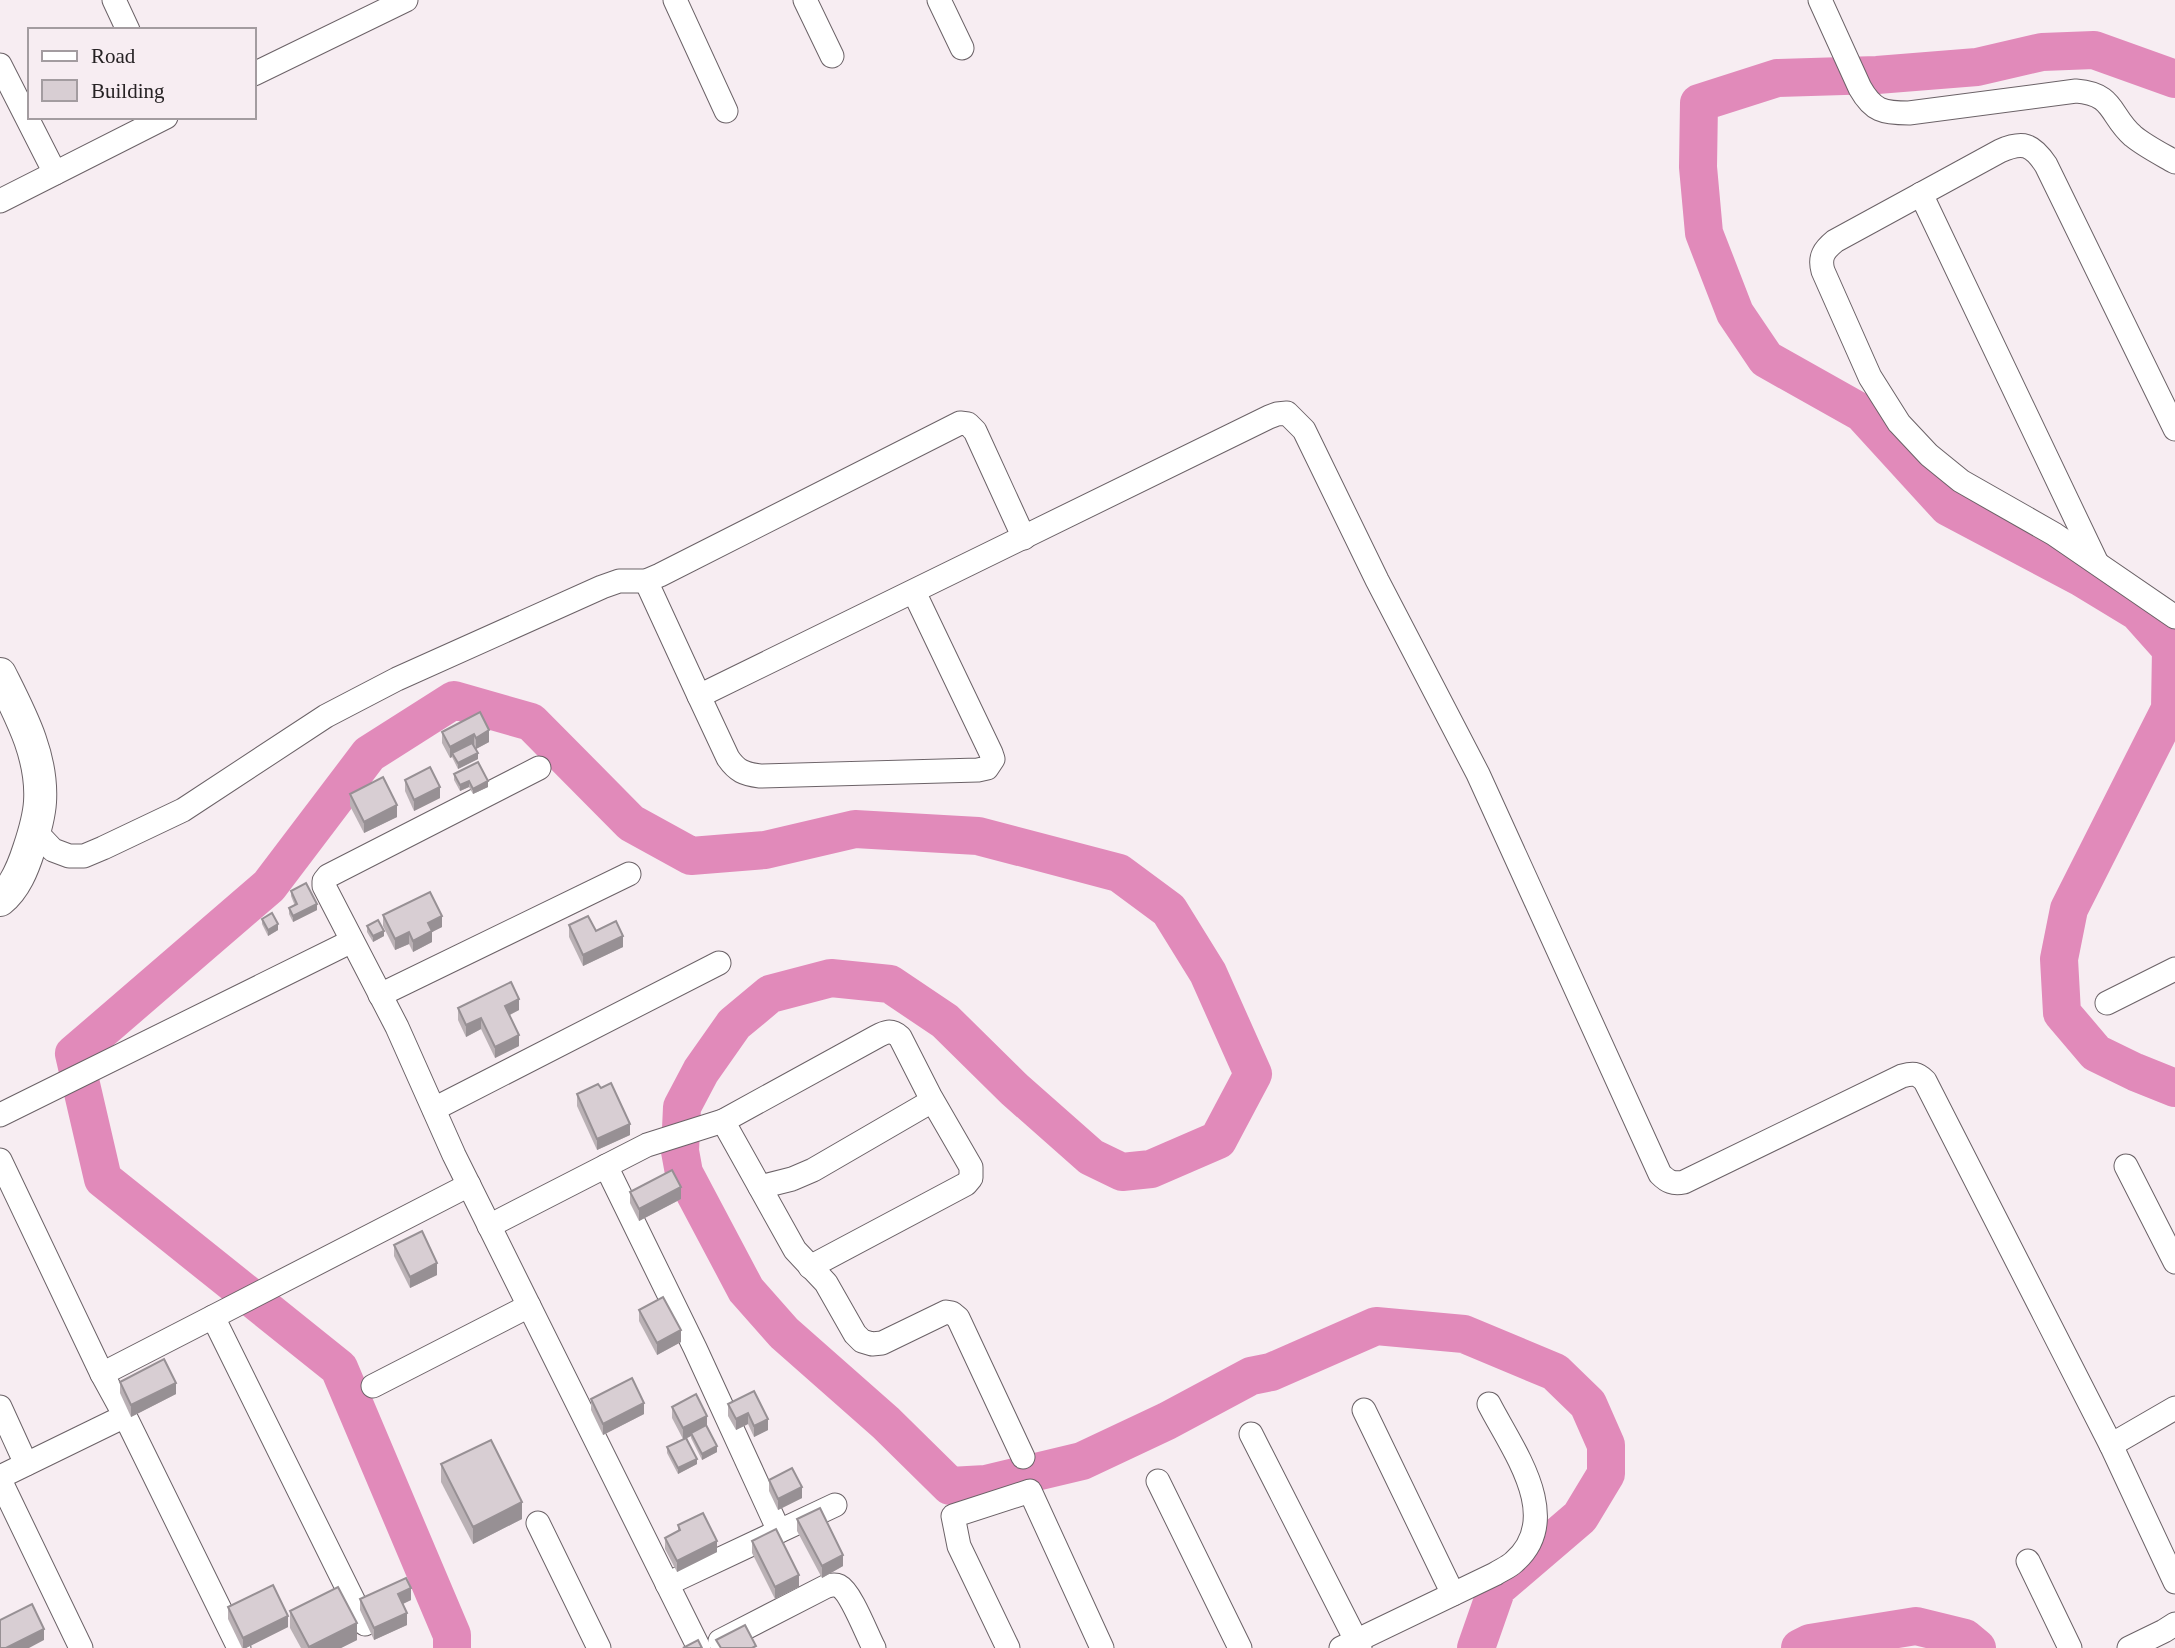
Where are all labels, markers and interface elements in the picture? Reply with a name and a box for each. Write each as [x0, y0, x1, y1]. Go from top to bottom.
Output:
legend [28, 28, 256, 119]
text: Road [91, 44, 136, 68]
text: Building [91, 79, 165, 103]

